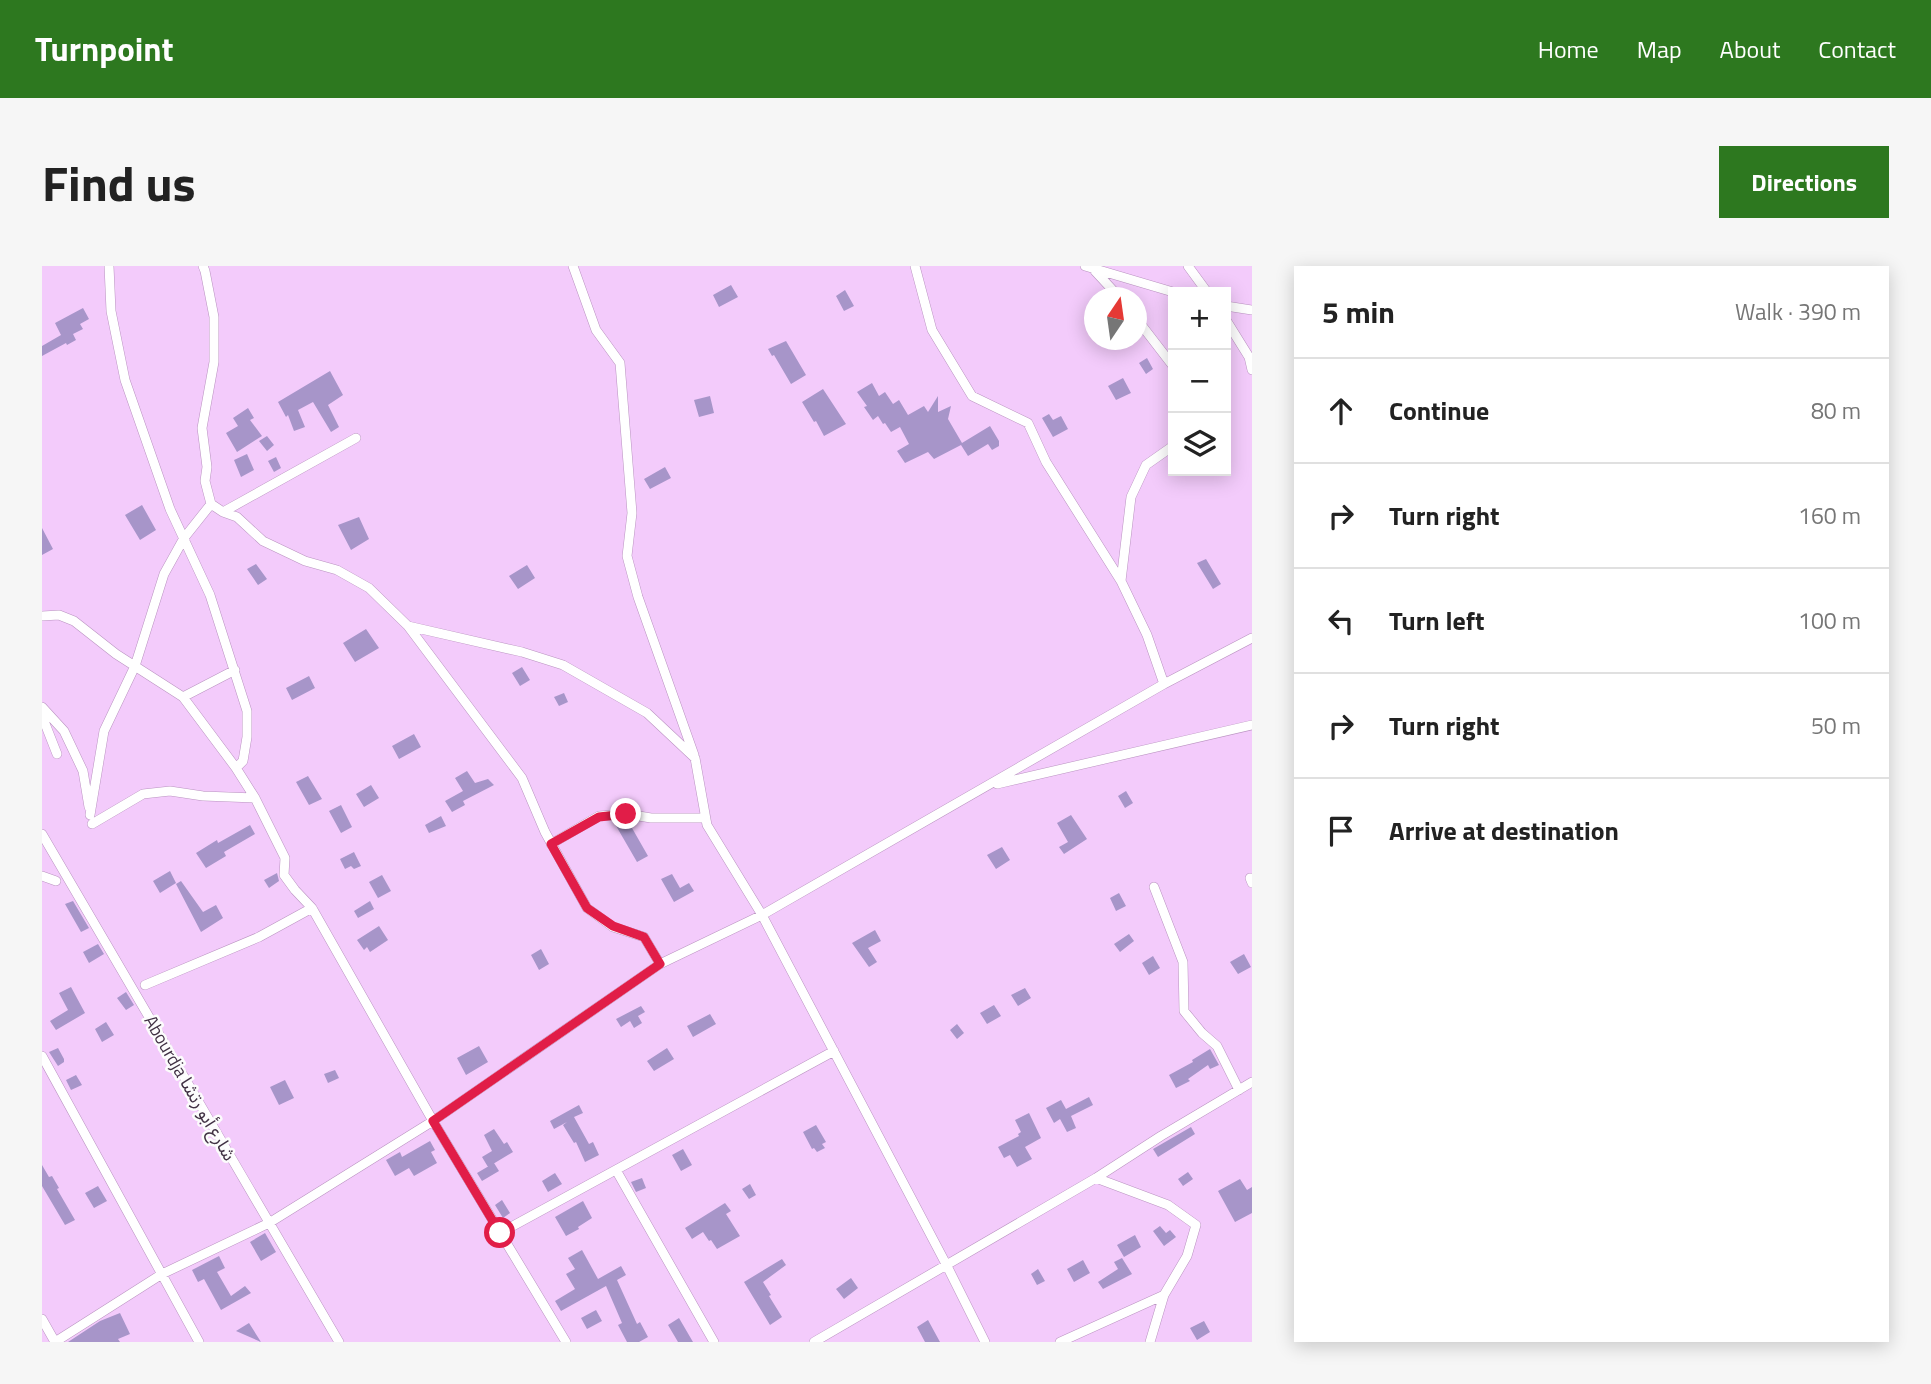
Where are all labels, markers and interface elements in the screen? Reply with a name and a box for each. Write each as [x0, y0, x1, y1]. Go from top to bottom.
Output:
text: Turnpoint [35, 24, 174, 74]
text: Home [1538, 31, 1599, 67]
text: Map [1637, 31, 1682, 67]
text: About [1720, 31, 1780, 67]
text: Contact [1818, 31, 1896, 67]
text: Find us [42, 145, 196, 220]
button: Directions [1719, 146, 1889, 218]
north arrow [1084, 287, 1147, 350]
map controls [1168, 287, 1231, 476]
button: + [1168, 287, 1231, 350]
text: 5 min [1322, 289, 1395, 335]
text: Walk · 390 m [1735, 294, 1861, 329]
button: − [1168, 350, 1231, 413]
text: Continue [1389, 391, 1489, 430]
icon: ahead [1322, 392, 1360, 430]
text: 80 m [1811, 393, 1861, 428]
button: layers [1168, 413, 1231, 476]
text: Turn right [1389, 496, 1500, 535]
icon: right [1322, 497, 1360, 535]
text: 160 m [1798, 498, 1861, 533]
text: Turn left [1389, 601, 1484, 640]
icon: left [1322, 602, 1360, 640]
text: 100 m [1798, 603, 1861, 638]
text: Turn right [1389, 706, 1500, 745]
icon: right [1322, 707, 1360, 745]
text: 50 m [1811, 708, 1861, 743]
route end [610, 798, 641, 829]
text: Arrive at destination [1389, 811, 1619, 850]
icon: arrive [1322, 812, 1360, 850]
street label: Abourdja شارع أبو رتشا [137, 1010, 243, 1166]
route start [484, 1217, 515, 1248]

